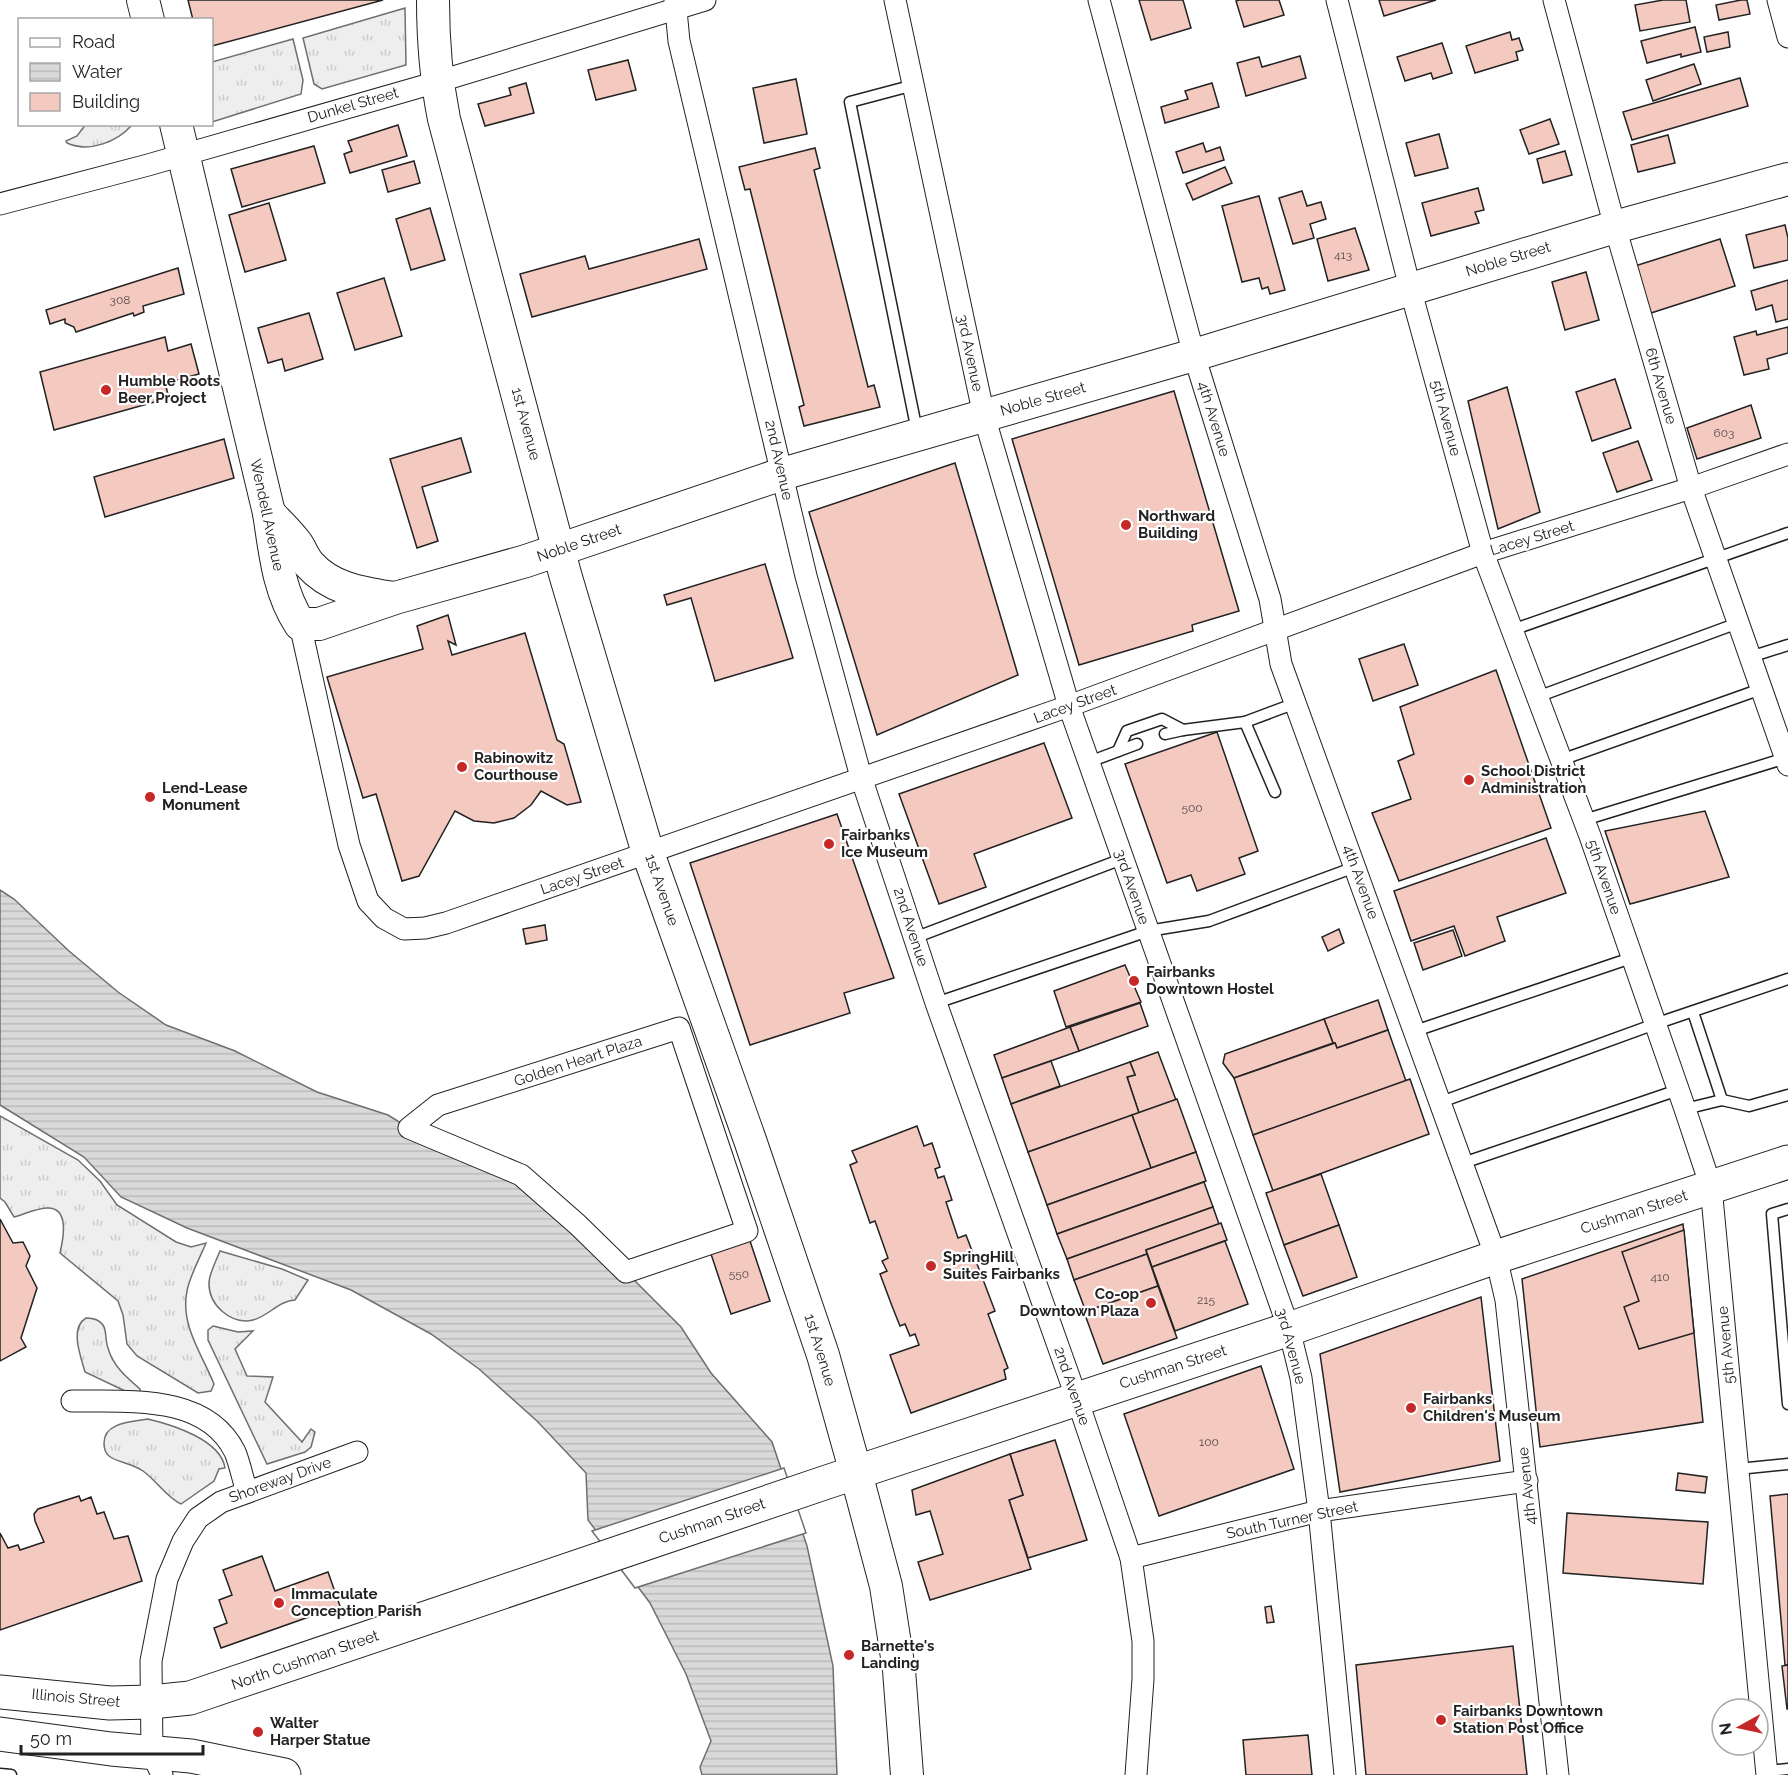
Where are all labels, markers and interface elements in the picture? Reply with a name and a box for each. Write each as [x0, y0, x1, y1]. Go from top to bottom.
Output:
legend [18, 18, 213, 126]
text: Road [72, 31, 115, 52]
text: Water [72, 61, 123, 82]
street label: Dunkel Street [305, 83, 401, 127]
text: Building [72, 91, 140, 112]
street label: Noble Street [1463, 238, 1553, 280]
house number: 413 [1334, 248, 1352, 262]
house number: 308 [110, 293, 130, 307]
street label: 3rd Avenue [953, 313, 987, 393]
street label: 6th Avenue [1641, 346, 1681, 427]
place label: Humble Roots Beer Project [118, 372, 220, 407]
street label: Noble Street [998, 378, 1088, 420]
street label: 5th Avenue [1427, 378, 1465, 458]
street label: 4th Avenue [1194, 379, 1234, 459]
marker: Humble Roots Beer Project [99, 383, 113, 397]
street label: 1st Avenue [508, 386, 544, 463]
street label: 2nd Avenue [761, 418, 797, 502]
house number: 603 [1714, 426, 1735, 440]
street label: Wendell Avenue [246, 457, 288, 573]
place label: Northward Building [1138, 507, 1216, 542]
street label: Lacey Street [1488, 517, 1576, 559]
marker: Northward Building [1119, 518, 1133, 532]
street label: Noble Street [534, 520, 624, 566]
street label: Lacey Street [1031, 681, 1119, 727]
place label: Rabinowitz Courthouse [474, 749, 558, 784]
marker: Rabinowitz Courthouse [455, 760, 469, 774]
place label: School District Administration [1481, 762, 1586, 797]
marker: School District Administration [1462, 773, 1476, 787]
place label: Lend-Lease Monument [162, 779, 247, 814]
marker: Lend-Lease Monument [143, 790, 157, 804]
house number: 500 [1181, 801, 1203, 815]
place label: Fairbanks Ice Museum [841, 826, 928, 861]
marker: Fairbanks Ice Museum [822, 837, 836, 851]
street label: 5th Avenue [1583, 837, 1625, 917]
street label: 4th Avenue [1339, 842, 1383, 922]
street label: 3rd Avenue [1111, 847, 1153, 927]
street label: 1st Avenue [641, 852, 683, 928]
street label: Lacey Street [538, 853, 626, 899]
street label: 2nd Avenue [890, 885, 932, 969]
place label: Fairbanks Downtown Hostel [1146, 963, 1274, 998]
marker: Fairbanks Downtown Hostel [1127, 974, 1141, 988]
street label: Golden Heart Plaza [512, 1032, 644, 1090]
street label: Cushman Street [1578, 1186, 1690, 1238]
place label: SpringHill Suites Fairbanks [943, 1248, 1060, 1283]
marker: SpringHill Suites Fairbanks [924, 1259, 938, 1273]
house number: 550 [729, 1267, 749, 1281]
house number: 410 [1650, 1270, 1670, 1284]
place label: Co-op Downtown Plaza [1019, 1285, 1139, 1320]
house number: 215 [1197, 1293, 1215, 1307]
marker: Co-op Downtown Plaza [1144, 1296, 1158, 1310]
street label: 5th Avenue [1714, 1305, 1738, 1385]
street label: 3rd Avenue [1272, 1306, 1310, 1386]
street label: 1st Avenue [800, 1312, 840, 1389]
street label: Cushman Street [1117, 1341, 1229, 1393]
street label: 2nd Avenue [1050, 1344, 1094, 1428]
place label: Fairbanks Children's Museum [1423, 1390, 1560, 1425]
marker: Fairbanks Children's Museum [1404, 1401, 1418, 1415]
house number: 100 [1199, 1435, 1219, 1449]
street label: 4th Avenue [1514, 1446, 1540, 1526]
street label: Shoreway Drive [226, 1453, 334, 1507]
street label: Cushman Street [656, 1494, 768, 1548]
street label: South Turner Street [1225, 1497, 1359, 1543]
place label: Immaculate Conception Parish [291, 1585, 421, 1620]
marker: Immaculate Conception Parish [272, 1596, 286, 1610]
street label: North Cushman Street [229, 1626, 381, 1694]
place label: Barnette's Landing [861, 1637, 935, 1672]
marker: Barnette's Landing [842, 1648, 856, 1662]
street label: Illinois Street [31, 1685, 121, 1711]
north arrow [1710, 1697, 1770, 1757]
place label: Fairbanks Downtown Station Post Office [1453, 1702, 1603, 1737]
marker: Fairbanks Downtown Station Post Office [1434, 1713, 1448, 1727]
place label: Walter Harper Statue [270, 1714, 370, 1749]
scale bar [21, 1718, 202, 1756]
text: N [1715, 1722, 1736, 1736]
marker: Walter Harper Statue [251, 1725, 265, 1739]
text: 50 m [30, 1728, 72, 1749]

